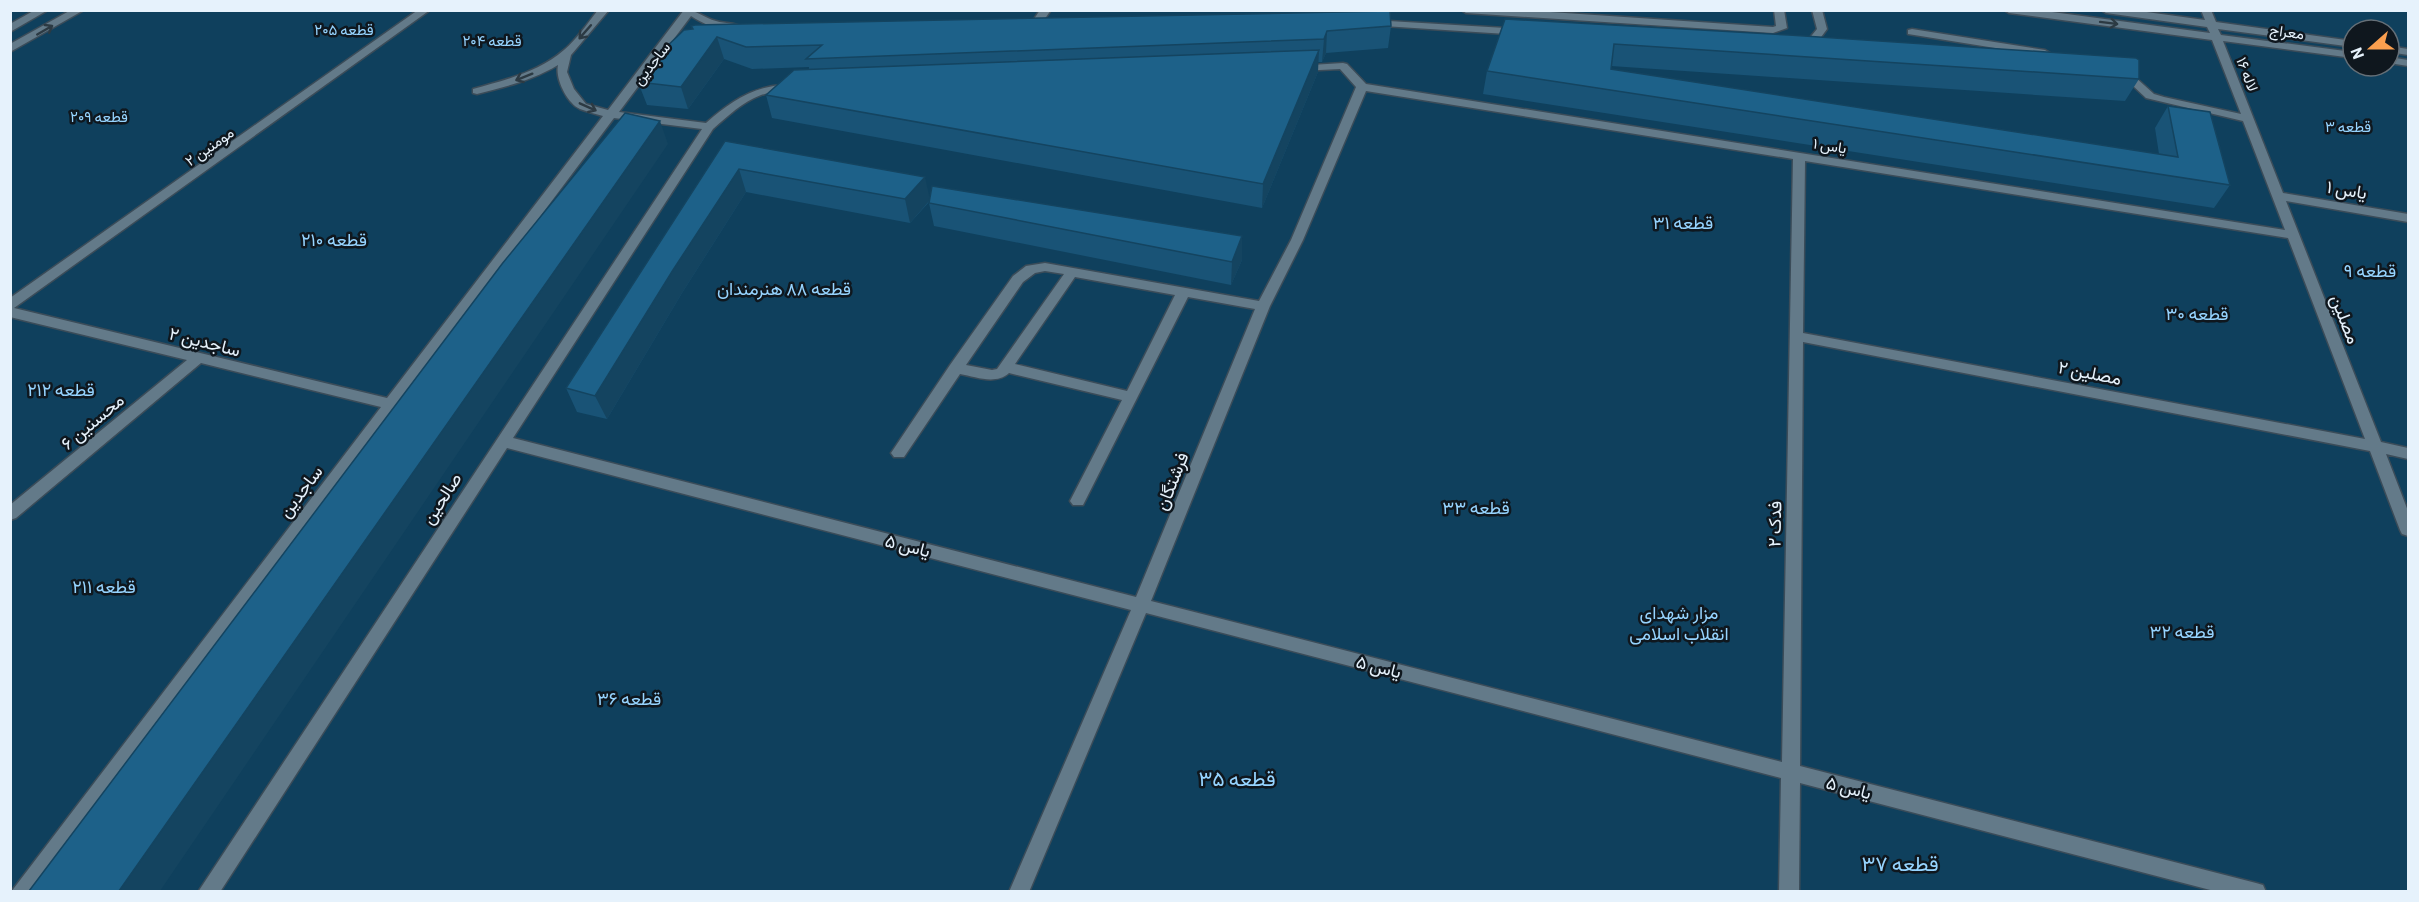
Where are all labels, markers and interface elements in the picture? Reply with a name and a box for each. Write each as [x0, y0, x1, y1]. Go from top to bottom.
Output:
one-way arrow [2099, 18, 2118, 29]
north arrow [2341, 18, 2401, 78]
park label: قطعه ۲۰۵ [314, 20, 374, 38]
street label: معراج [2268, 20, 2306, 45]
one-way arrow [36, 24, 53, 36]
one-way arrow [578, 24, 592, 39]
park label: قطعه ۲۰۴ [462, 31, 522, 49]
street label: ساجدین [629, 38, 675, 89]
text: N [2346, 45, 2367, 62]
street label: لاله ۱۶ [2233, 54, 2263, 94]
one-way arrow [515, 72, 534, 83]
one-way arrow [579, 101, 597, 113]
park label: قطعه ۲۰۹ [70, 107, 128, 125]
park label: قطعه ۳ [2325, 117, 2371, 135]
street label: مومنین ۲ [181, 123, 238, 171]
street label: یاس ۱ [1812, 133, 1848, 158]
street label: یاس ۱ [2325, 175, 2369, 204]
park label: قطعه ۳۱ [1653, 211, 1713, 233]
park label: قطعه ۲۱۰ [301, 228, 367, 250]
park label: قطعه ۹ [2344, 259, 2396, 281]
park label: قطعه ۸۸ هنرمندان [717, 277, 851, 300]
street label: مصلین [2326, 291, 2365, 347]
park label: قطعه ۳۰ [2165, 302, 2229, 324]
street label: ساجدین ۲ [167, 322, 243, 361]
street label: مصلین ۲ [2056, 355, 2123, 390]
park label: قطعه ۲۱۲ [27, 378, 95, 400]
street label: محسنین ۶ [56, 388, 129, 454]
street label: فرشتگان [1149, 449, 1194, 514]
street label: ساجدین [273, 461, 328, 522]
street label: صالحین [416, 468, 467, 529]
park label: قطعه ۳۳ [1442, 496, 1510, 518]
street label: فدک ۲ [1763, 501, 1785, 547]
street label: یاس ۵ [883, 529, 933, 562]
park label: قطعه ۲۱۱ [72, 575, 136, 597]
park label: مزار شهدای انقلاب اسلامی [1629, 601, 1729, 645]
park label: قطعه ۳۲ [2150, 620, 2214, 642]
street label: یاس ۵ [1354, 650, 1404, 683]
park label: قطعه ۳۶ [597, 687, 661, 709]
park label: قطعه ۳۵ [1198, 765, 1276, 790]
street label: یاس ۵ [1824, 771, 1874, 804]
park label: قطعه ۳۷ [1861, 850, 1939, 875]

